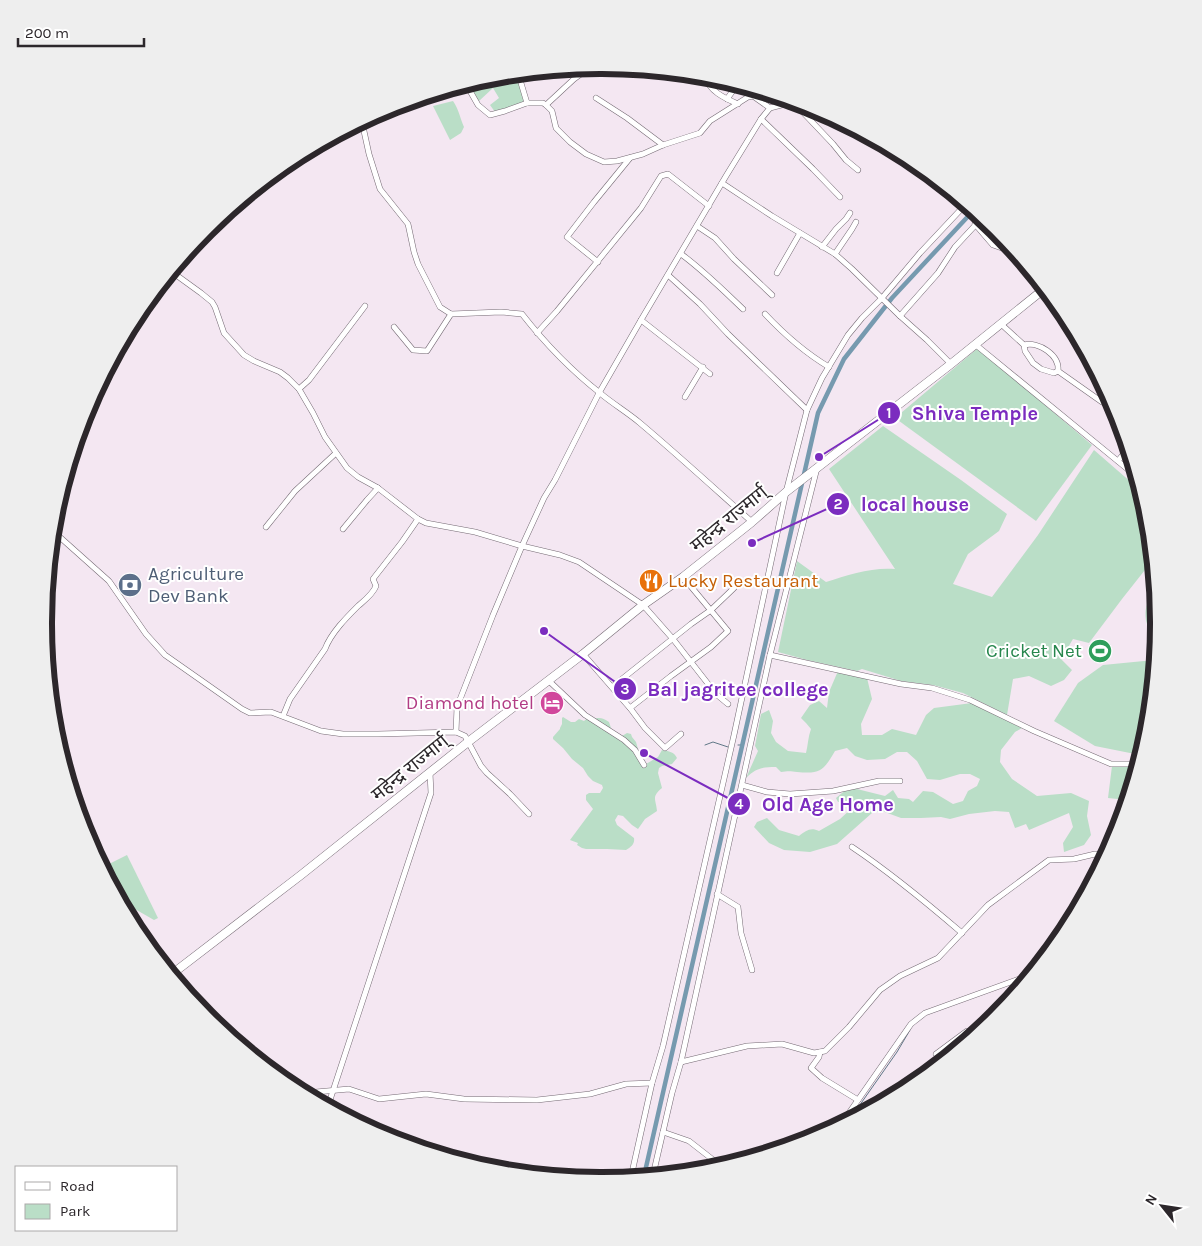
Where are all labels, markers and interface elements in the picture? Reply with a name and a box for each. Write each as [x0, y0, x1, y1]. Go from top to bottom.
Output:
scale bar [18, 15, 144, 47]
text: 200 m [25, 24, 69, 42]
callout: Shiva Temple [877, 396, 1048, 431]
text: Shiva Temple [912, 402, 1038, 425]
text: 1 [886, 404, 892, 422]
street label: महेन्द्र राज्मार्ग् [686, 479, 774, 557]
callout: local house [826, 486, 979, 521]
text: local house [861, 493, 969, 516]
text: 2 [833, 495, 843, 513]
place label: Agriculture Dev Bank [148, 563, 244, 607]
restaurant icon: Lucky Restaurant [638, 568, 664, 594]
place label: Lucky Restaurant [668, 570, 818, 592]
bank icon: Agriculture Dev Bank [117, 572, 143, 598]
sports icon: Cricket Net [1087, 638, 1113, 664]
place label: Cricket Net [986, 640, 1082, 662]
callout: Bal jagritee college [612, 671, 838, 706]
text: Bal jagritee college [647, 678, 829, 701]
text: 3 [620, 680, 630, 698]
hotel icon: Diamond hotel [539, 690, 565, 716]
place label: Diamond hotel [406, 692, 534, 714]
street label: महेन्द्र राज्मार्ग् [367, 728, 455, 806]
callout: Old Age Home [727, 786, 904, 821]
text: Old Age Home [762, 793, 894, 816]
text: 4 [735, 795, 744, 813]
legend [15, 1166, 178, 1231]
text: Road [60, 1177, 95, 1195]
north arrow [1137, 1181, 1187, 1231]
text: N [1141, 1191, 1161, 1208]
text: Park [60, 1202, 90, 1220]

